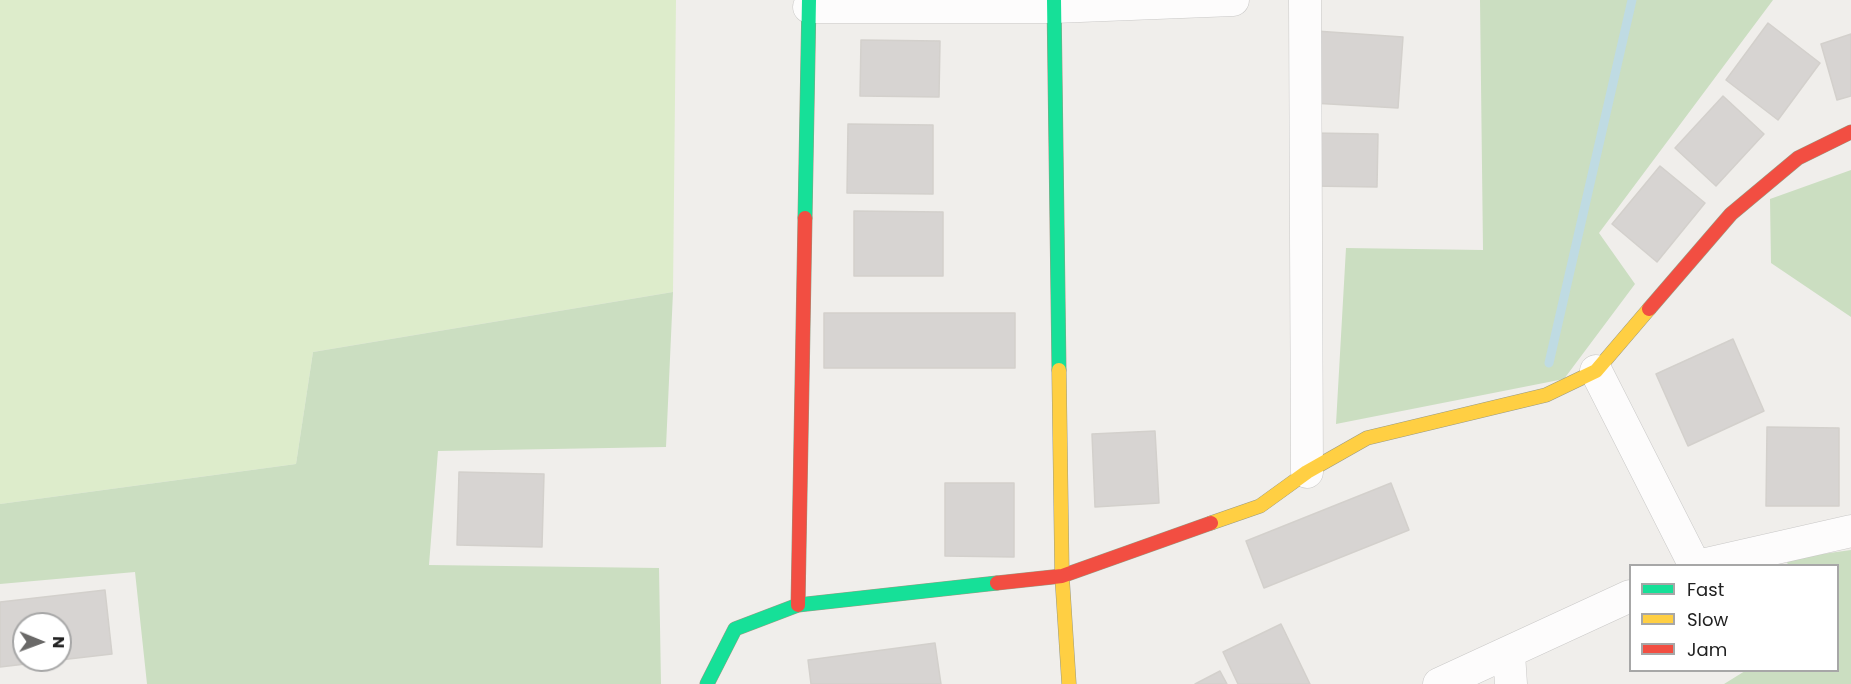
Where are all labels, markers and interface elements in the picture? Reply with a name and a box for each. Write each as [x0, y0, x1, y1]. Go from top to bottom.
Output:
legend [1629, 564, 1839, 672]
text: Fast [1687, 577, 1724, 602]
text: Slow [1687, 607, 1728, 632]
north arrow [12, 612, 72, 672]
text: N [47, 636, 70, 649]
text: Jam [1687, 637, 1727, 662]

